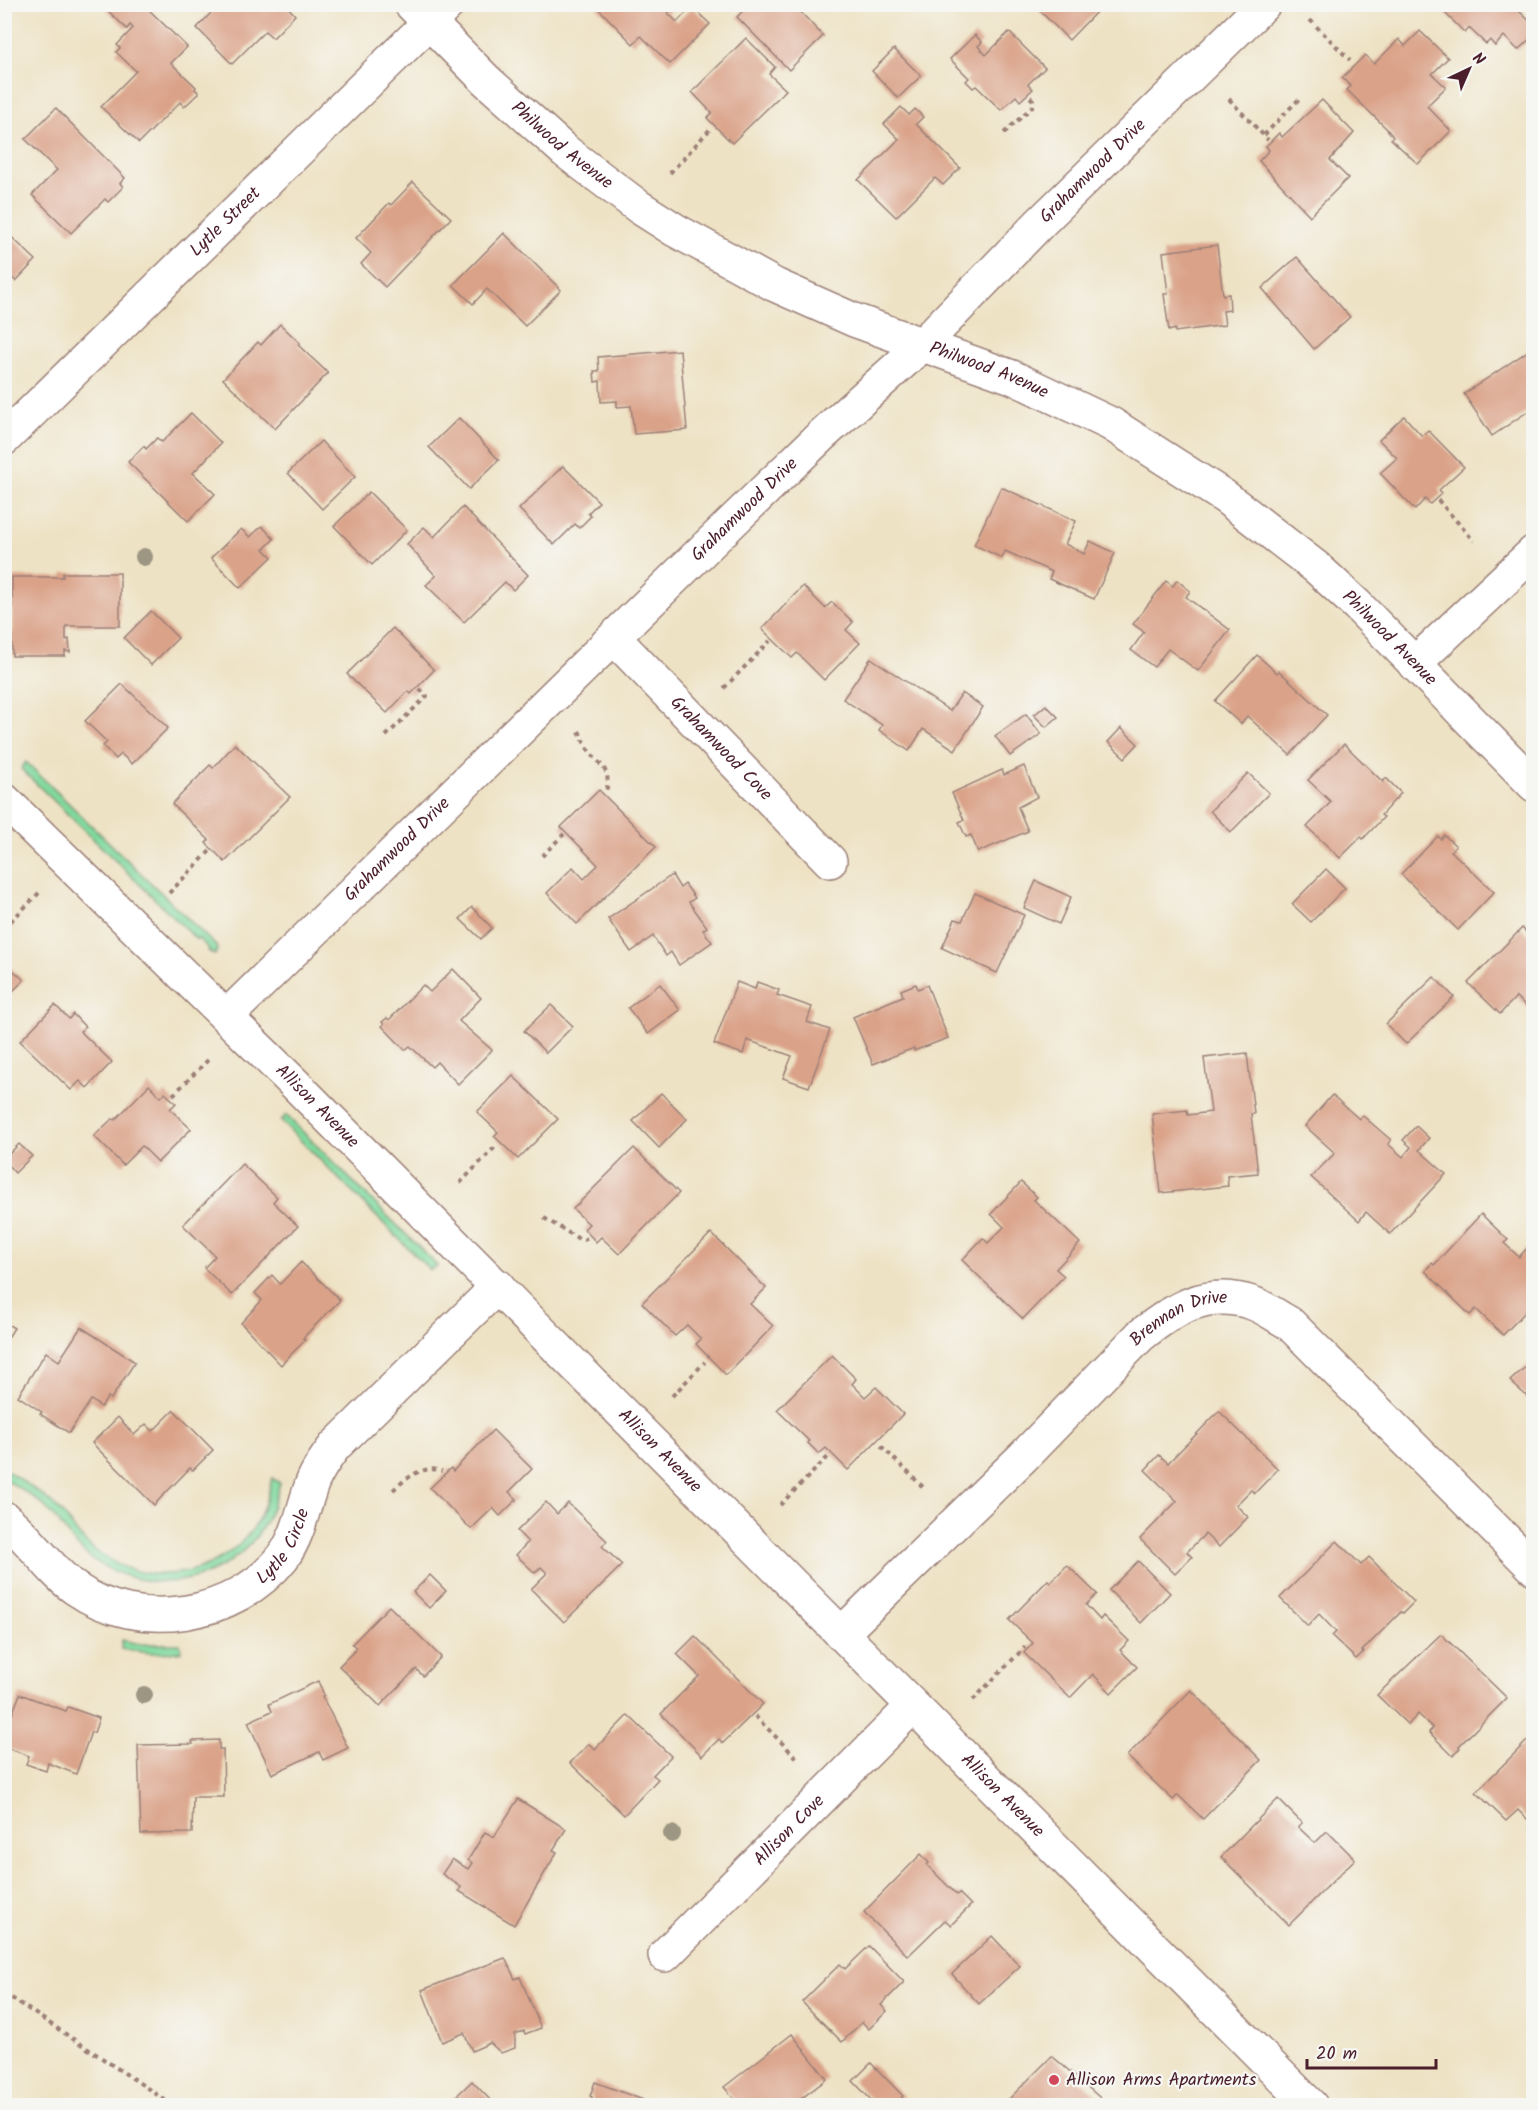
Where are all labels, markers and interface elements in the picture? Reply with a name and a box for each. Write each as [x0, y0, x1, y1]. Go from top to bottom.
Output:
north arrow [1439, 39, 1499, 99]
text: N [1466, 47, 1491, 72]
street label: Philwood Avenue [504, 94, 619, 197]
street label: Grahamwood Drive [1033, 112, 1153, 231]
street label: Lytle Street [183, 179, 269, 264]
street label: Philwood Avenue [925, 334, 1053, 407]
street label: Grahamwood Drive [684, 451, 805, 569]
street label: Philwood Avenue [1335, 583, 1444, 693]
street label: Grahamwood Cove [663, 689, 779, 808]
street label: Grahamwood Drive [337, 790, 457, 909]
street label: Allison Avenue [268, 1057, 366, 1155]
street label: Brennan Drive [1123, 1283, 1228, 1353]
street label: Allison Avenue [611, 1402, 709, 1500]
street label: Lytle Circle [250, 1505, 318, 1592]
street label: Allison Avenue [953, 1746, 1051, 1845]
street label: Allison Cove [747, 1788, 832, 1873]
scale bar [1307, 2032, 1436, 2070]
text: 20 m [1316, 2040, 1357, 2069]
place label: Allison Arms Apartments [1066, 2066, 1257, 2095]
marker: Allison Arms Apartments [1047, 2073, 1061, 2087]

